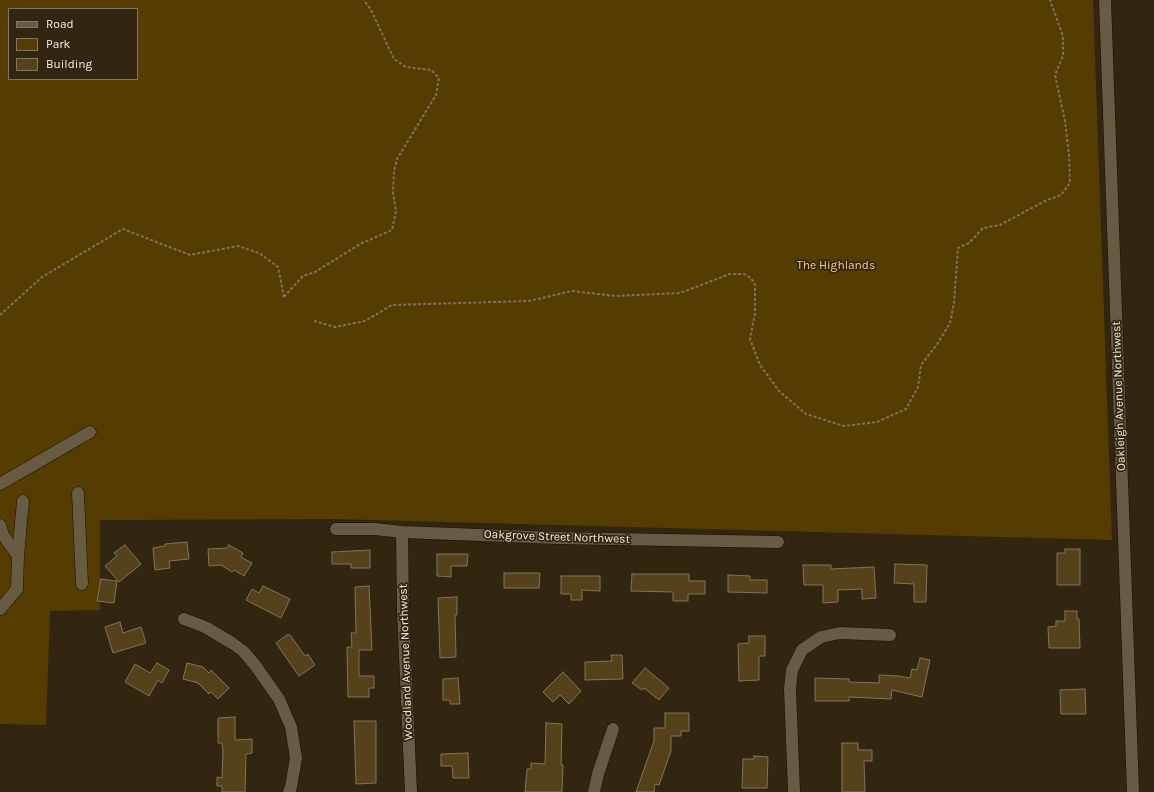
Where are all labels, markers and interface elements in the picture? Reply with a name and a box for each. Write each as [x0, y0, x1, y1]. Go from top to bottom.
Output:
legend [8, 8, 138, 80]
text: Road [46, 17, 74, 31]
text: Park [46, 37, 70, 51]
text: Building [46, 57, 92, 71]
park label: The Highlands [797, 259, 875, 273]
street label: Oakleigh Avenue Northwest [1109, 321, 1129, 471]
street label: Oakgrove Street Northwest [484, 527, 630, 547]
street label: Woodland Avenue Northwest [396, 583, 416, 741]

